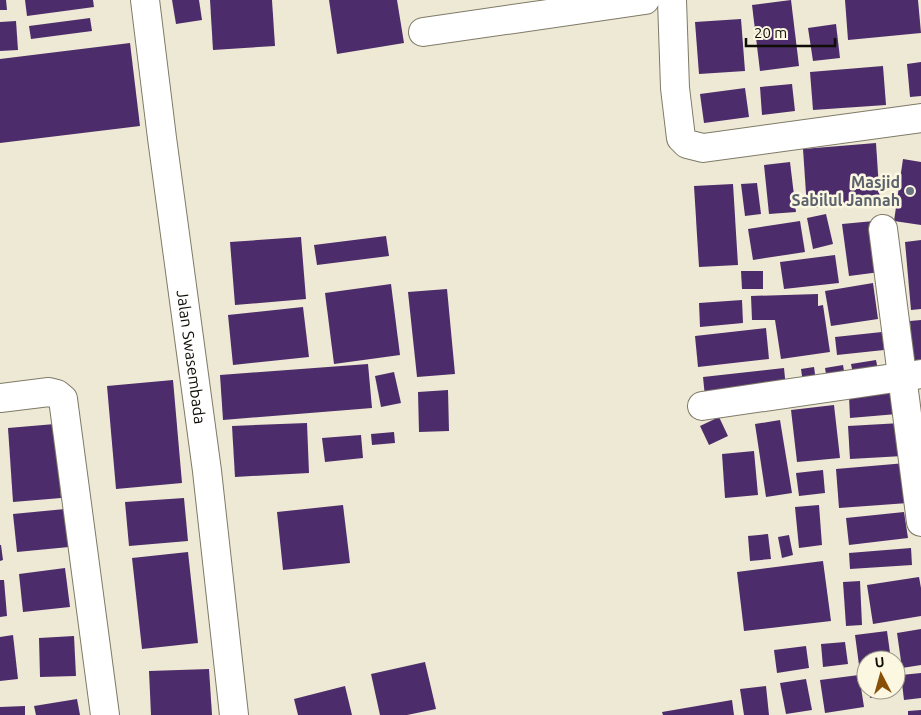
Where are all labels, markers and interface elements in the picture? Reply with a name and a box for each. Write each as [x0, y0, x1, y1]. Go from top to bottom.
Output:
scale bar [746, 15, 835, 47]
text: 20 m [754, 24, 787, 41]
place label: Masjid Sabilul Jannah [791, 173, 900, 209]
marker: Masjid Sabilul Jannah [904, 185, 916, 197]
street label: Jalan Swasembada [174, 289, 210, 425]
north arrow [856, 650, 906, 700]
text: U [874, 654, 885, 671]

